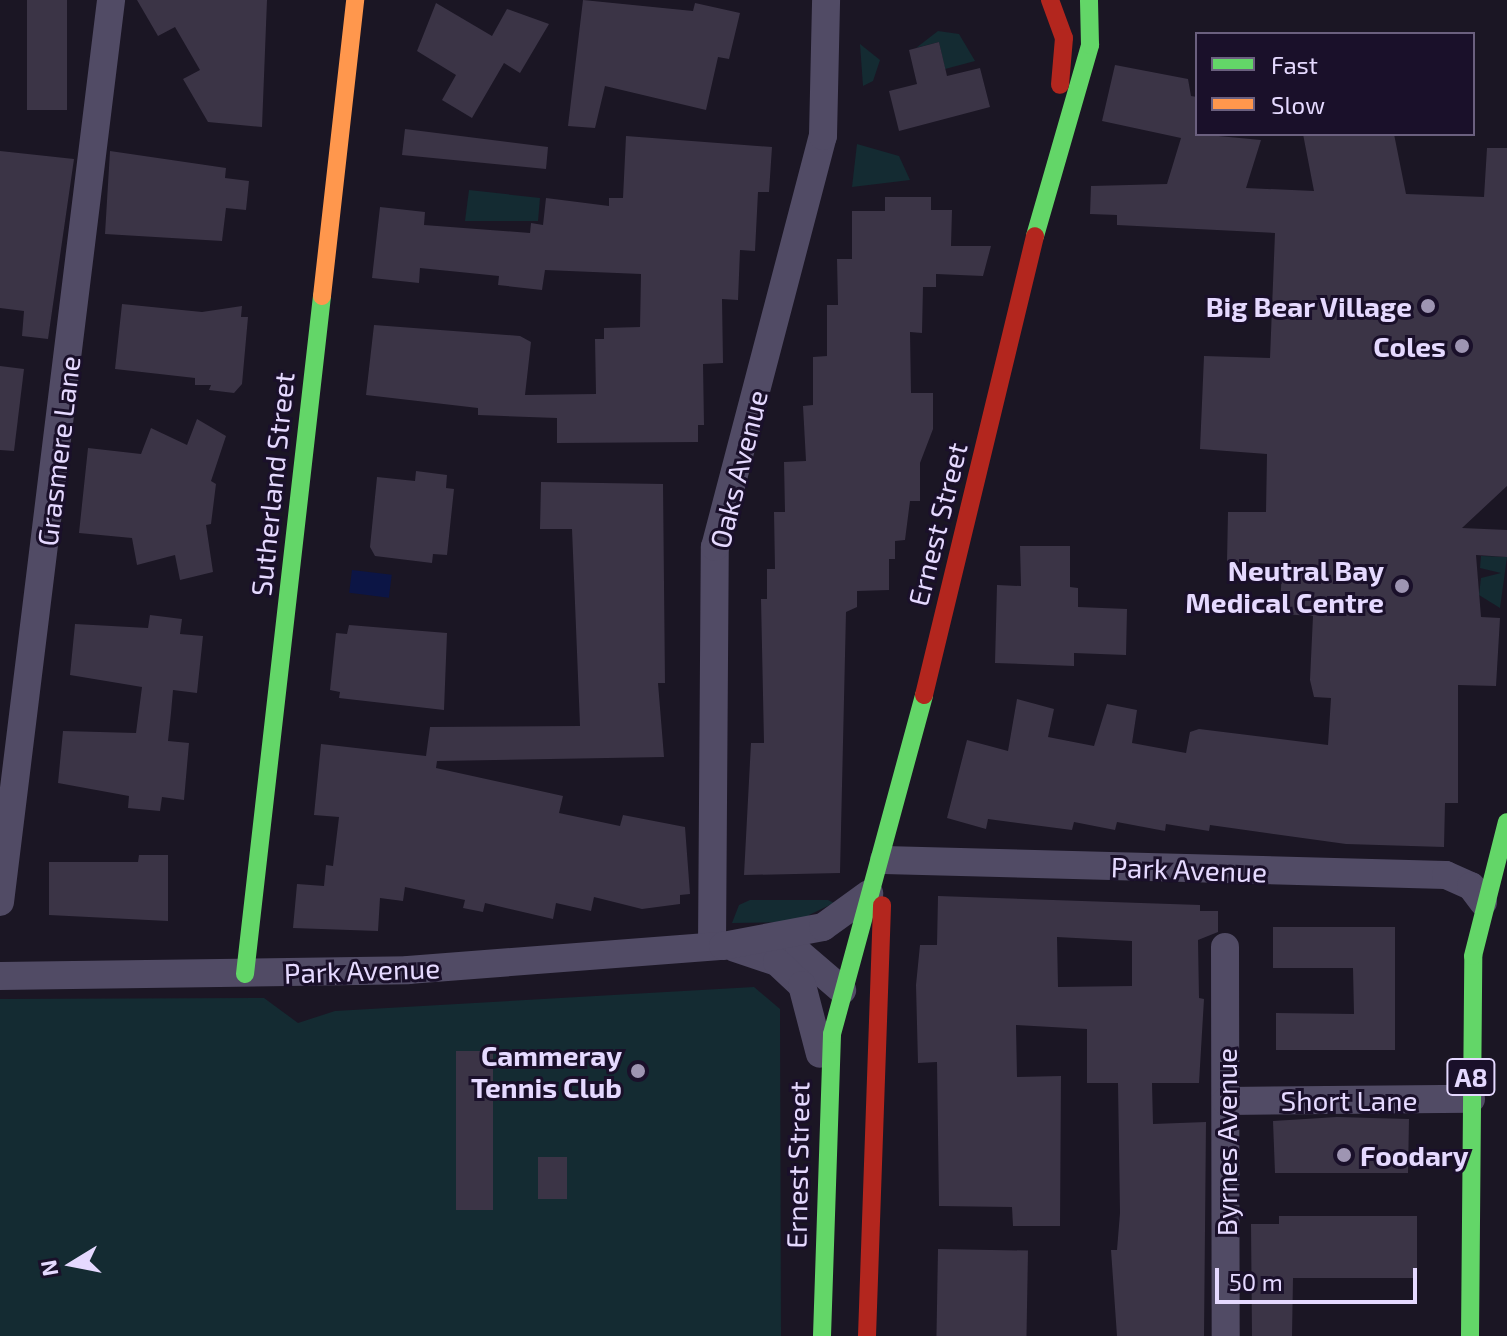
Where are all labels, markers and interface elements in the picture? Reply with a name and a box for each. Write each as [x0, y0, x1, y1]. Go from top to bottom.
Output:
legend [1195, 32, 1475, 136]
text: Fast [1271, 50, 1318, 79]
text: Slow [1271, 90, 1325, 119]
place label: Big Bear Village [1204, 289, 1412, 323]
marker: Big Bear Village [1419, 297, 1437, 315]
place label: Coles [1373, 329, 1446, 363]
marker: Coles [1453, 337, 1471, 355]
street label: Grasmere Lane [30, 354, 86, 548]
street label: Sutherland Street [244, 370, 300, 598]
street label: Oaks Avenue [702, 386, 774, 552]
street label: Ernest Street [900, 439, 974, 609]
place label: Neutral Bay Medical Centre [1185, 553, 1384, 619]
marker: Neutral Bay Medical Centre [1391, 575, 1413, 597]
street label: Park Avenue [1110, 849, 1268, 889]
street label: Park Avenue [283, 950, 441, 990]
place label: Cammeray Tennis Club [471, 1038, 622, 1104]
street label: Byrnes Avenue [1209, 1048, 1243, 1236]
road number: A8 [1445, 1055, 1497, 1099]
marker: Cammeray Tennis Club [629, 1062, 647, 1080]
street label: Ernest Street [779, 1081, 815, 1249]
street label: Short Lane [1280, 1083, 1418, 1117]
place label: Foodary [1360, 1138, 1469, 1172]
marker: Foodary [1335, 1146, 1353, 1164]
north arrow [32, 1224, 112, 1304]
scale bar [1219, 1252, 1421, 1302]
text: N [34, 1258, 63, 1278]
text: 50 m [1229, 1267, 1283, 1296]

